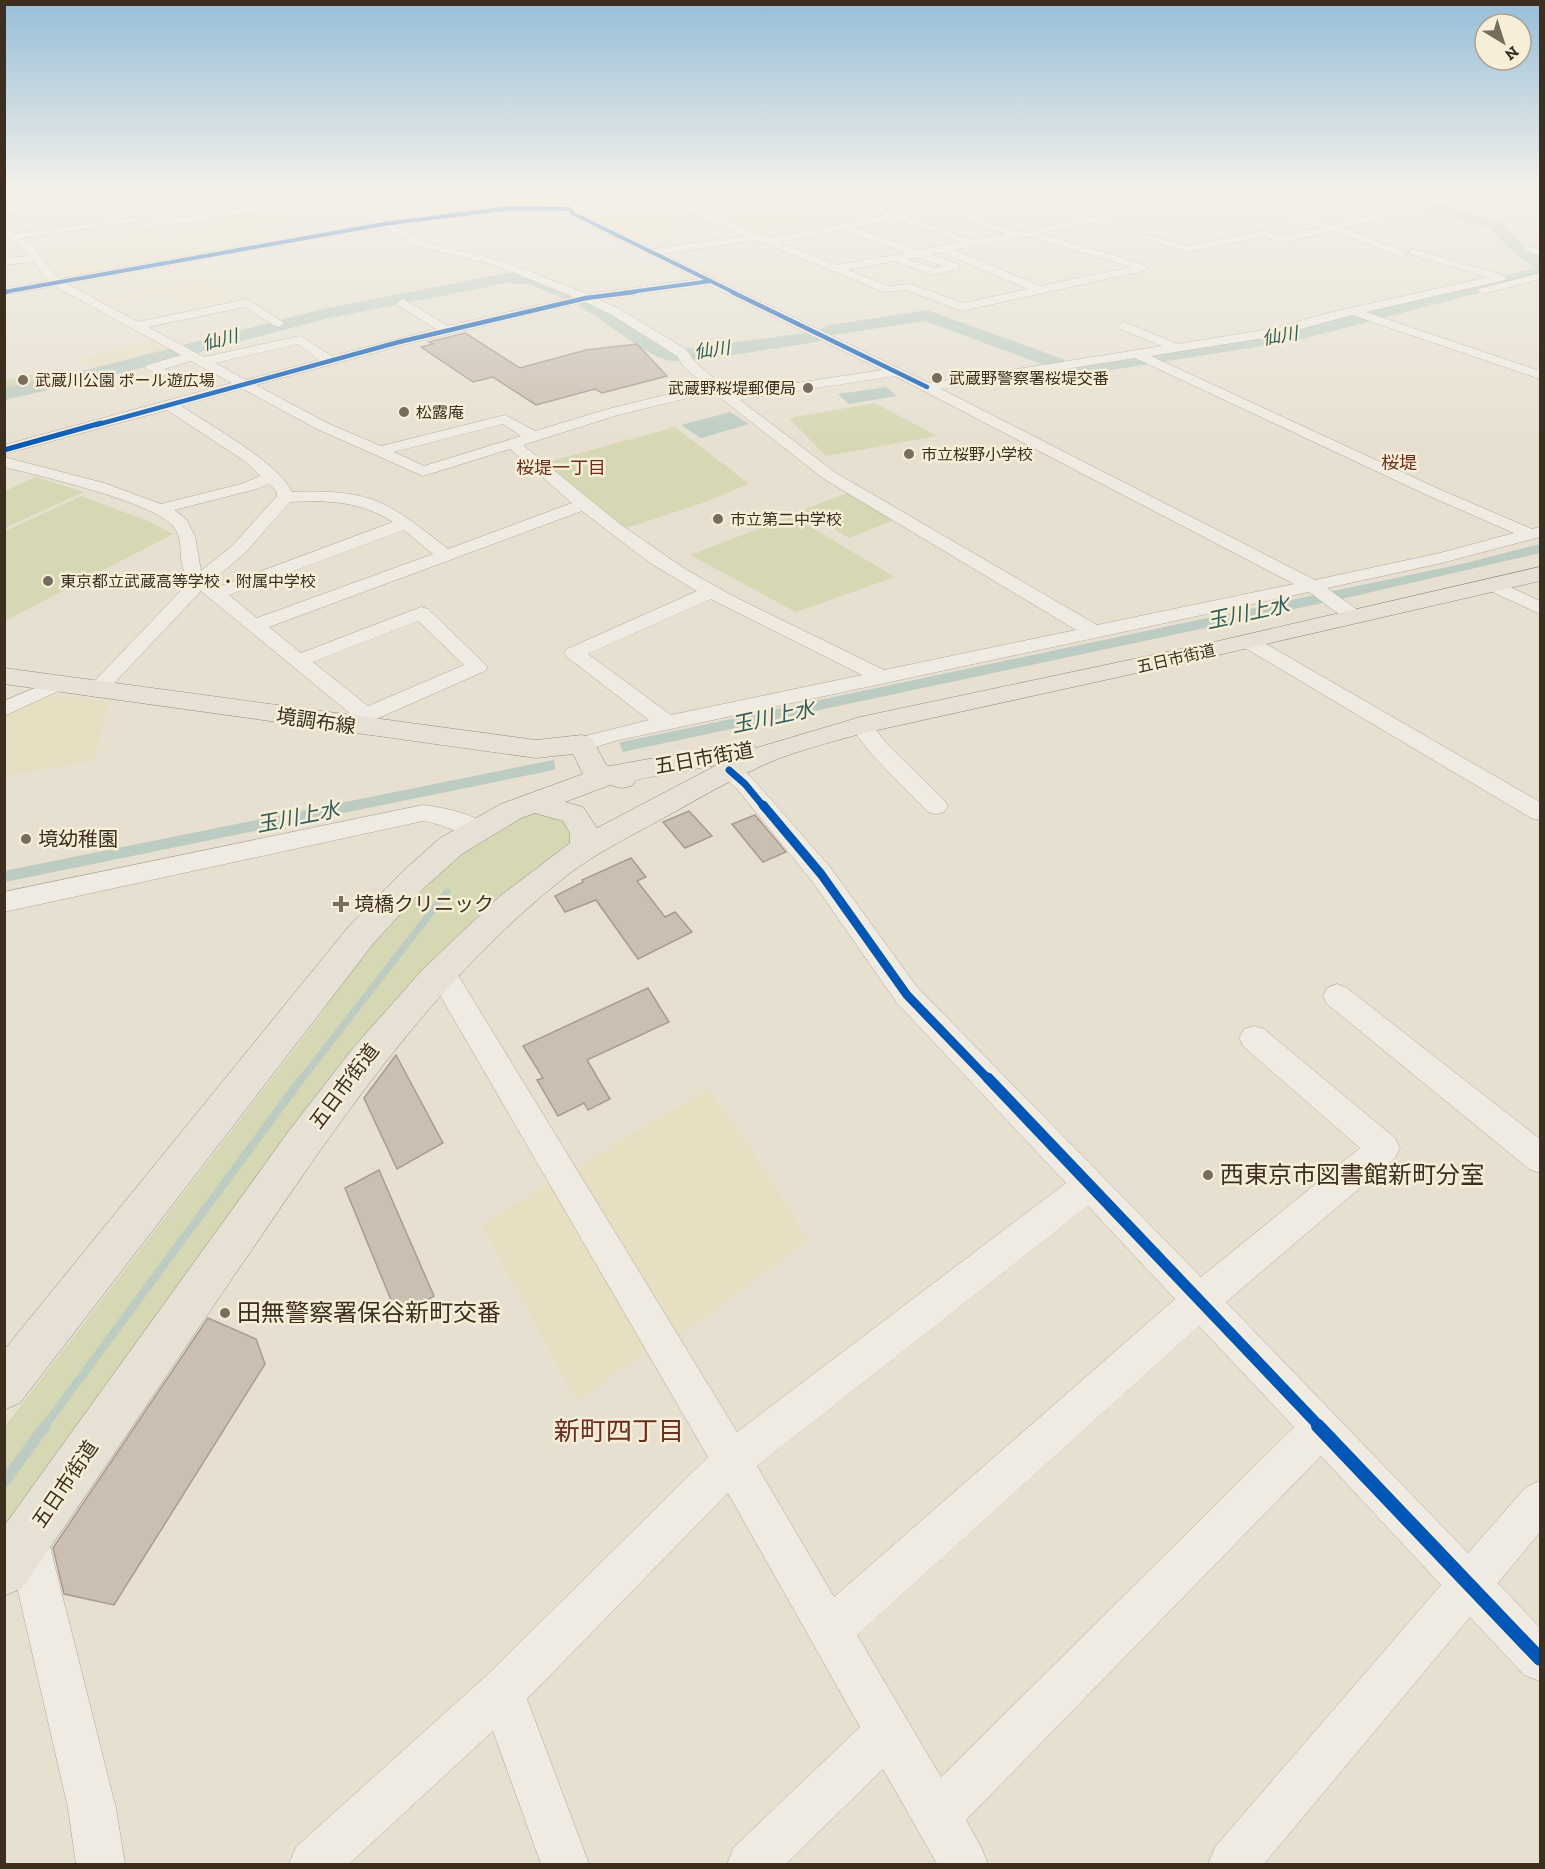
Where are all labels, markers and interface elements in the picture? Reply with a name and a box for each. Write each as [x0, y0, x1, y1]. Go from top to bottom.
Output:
north arrow [1473, 12, 1533, 72]
text: N [1501, 42, 1523, 65]
water label: 仙川 [1260, 322, 1302, 350]
water label: 仙川 [200, 324, 242, 355]
water label: 仙川 [693, 336, 733, 363]
place label: 武蔵野警察署桜堤交番 [949, 369, 1109, 388]
place label: 武蔵川公園 ボール遊広場 [35, 371, 215, 390]
marker: 武蔵野警察署桜堤交番 [930, 371, 944, 385]
marker: 武蔵川公園 ボール遊広場 [16, 373, 30, 387]
place label: 武蔵野桜堤郵便局 [668, 379, 796, 398]
marker: 武蔵野桜堤郵便局 [801, 381, 815, 395]
place label: 松露庵 [416, 403, 464, 422]
marker: 松露庵 [397, 405, 411, 419]
place label: 市立桜野小学校 [921, 445, 1033, 464]
marker: 市立桜野小学校 [902, 447, 916, 461]
district label: 桜堤 [1381, 452, 1417, 474]
district label: 桜堤一丁目 [516, 457, 606, 479]
place label: 市立第二中学校 [730, 510, 842, 529]
marker: 市立第二中学校 [711, 512, 725, 526]
place label: 東京都立武蔵高等学校・附属中学校 [60, 572, 316, 591]
marker: 東京都立武蔵高等学校・附属中学校 [41, 574, 55, 588]
water label: 玉川上水 [1204, 591, 1294, 633]
street label: 五日市街道 [1135, 640, 1217, 677]
water label: 玉川上水 [729, 695, 819, 737]
street label: 境調布線 [275, 704, 357, 738]
street label: 五日市街道 [653, 737, 755, 779]
water label: 玉川上水 [254, 796, 343, 837]
place label: 境幼稚園 [38, 827, 118, 851]
marker: 境幼稚園 [19, 832, 33, 846]
place label: 境橋クリニック [354, 892, 494, 916]
marker: 境橋クリニック [332, 895, 350, 913]
street label: 五日市街道 [304, 1039, 384, 1133]
place label: 西東京市図書館新町分室 [1220, 1160, 1484, 1189]
marker: 西東京市図書館新町分室 [1201, 1168, 1215, 1182]
place label: 田無警察署保谷新町交番 [237, 1298, 501, 1327]
marker: 田無警察署保谷新町交番 [218, 1306, 232, 1320]
district label: 新町四丁目 [554, 1415, 684, 1447]
street label: 五日市街道 [27, 1436, 103, 1532]

